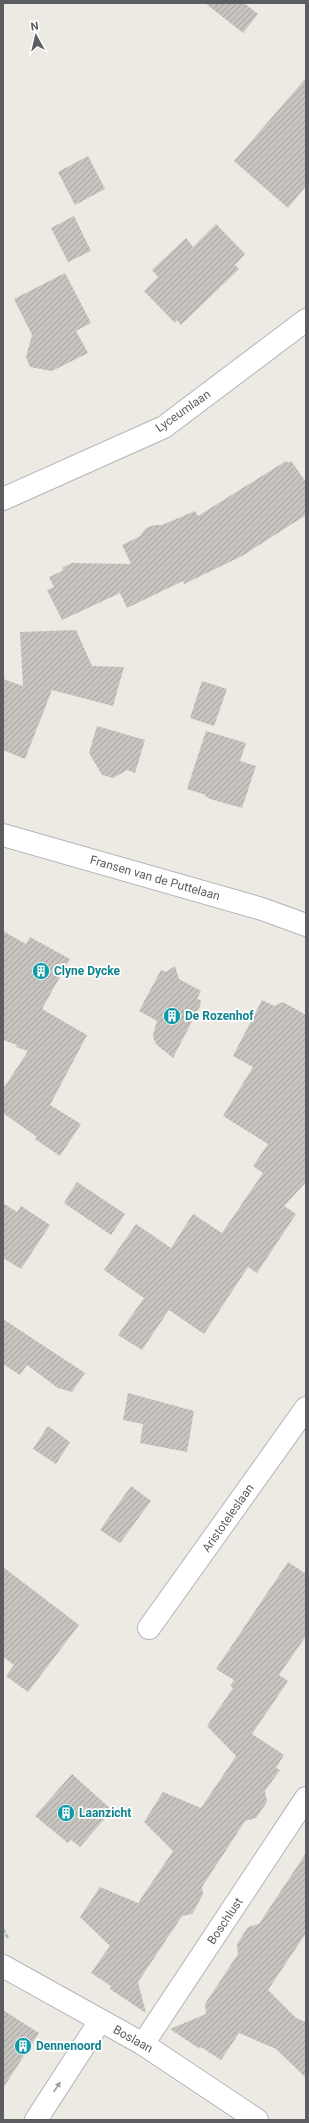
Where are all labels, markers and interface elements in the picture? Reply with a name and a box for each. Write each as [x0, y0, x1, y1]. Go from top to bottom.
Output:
north arrow [16, 16, 56, 56]
text: N [30, 20, 40, 34]
street label: Lyceumlaan [153, 387, 213, 435]
street label: Fransen van de Puttelaan [88, 853, 222, 903]
building icon: Clyne Dycke [31, 961, 51, 981]
place label: Clyne Dycke [54, 964, 121, 978]
building icon: De Rozenhof [162, 1006, 182, 1026]
place label: De Rozenhof [185, 1009, 254, 1023]
street label: Aristoteleslaan [199, 1481, 257, 1555]
building icon: Laanzicht [56, 1803, 76, 1823]
place label: Laanzicht [79, 1806, 131, 1820]
street label: Boschlust [204, 1895, 246, 1947]
street label: Boslaan [111, 2022, 155, 2056]
building icon: Dennenoord [13, 2036, 33, 2056]
place label: Dennenoord [36, 2039, 102, 2053]
one-way arrow [53, 2082, 61, 2092]

